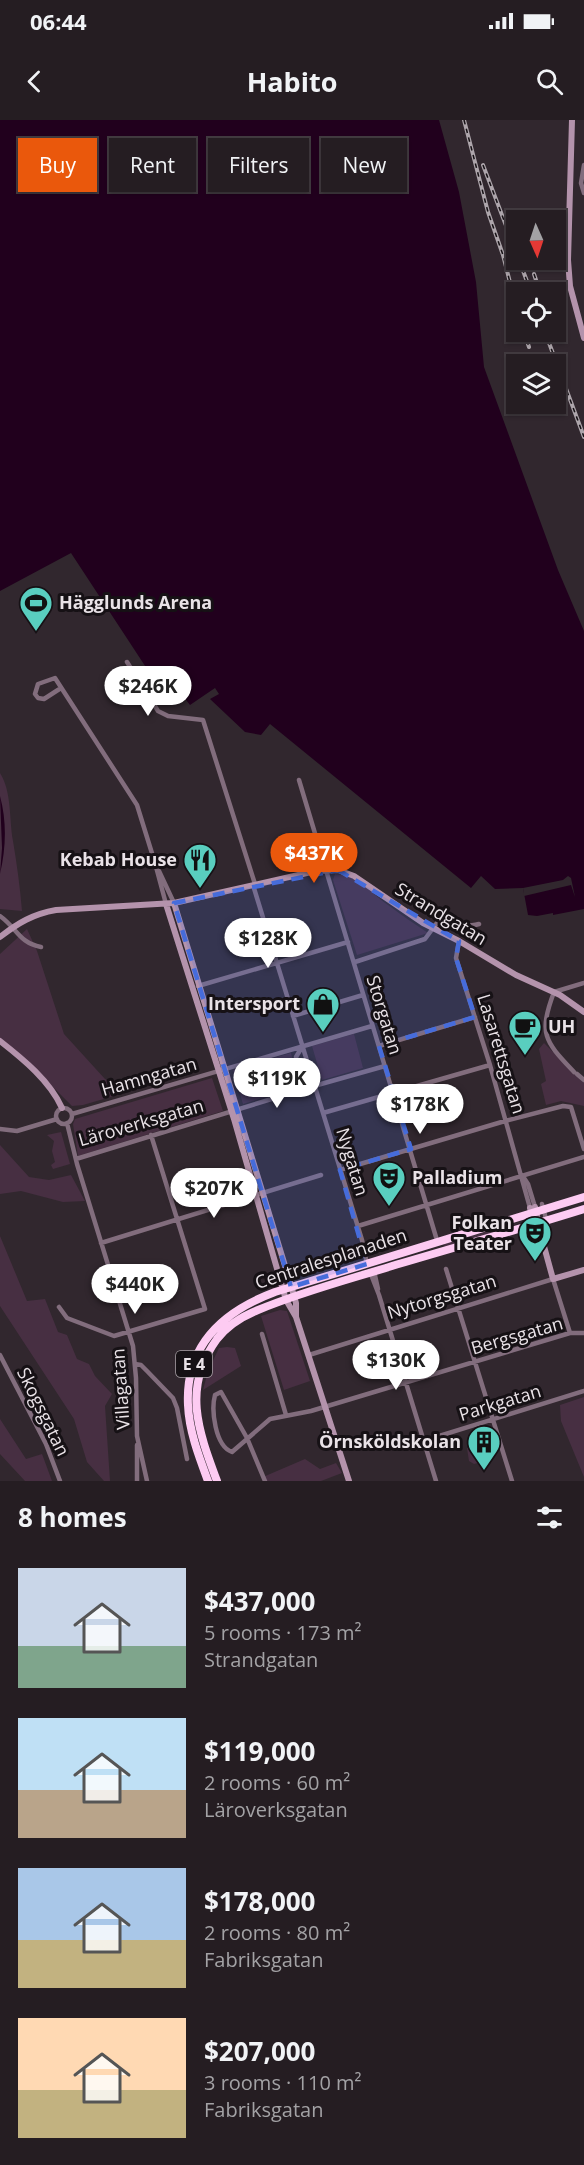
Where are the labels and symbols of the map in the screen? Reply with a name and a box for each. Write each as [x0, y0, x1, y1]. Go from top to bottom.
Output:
north arrow [506, 210, 566, 270]
sports icon: Hägglunds Arena [18, 585, 54, 632]
place label: Hägglunds Arena [59, 590, 212, 614]
pin: $246K [106, 666, 190, 717]
pin: $437K [272, 833, 356, 884]
restaurant icon: Kebab House [182, 842, 218, 889]
place label: Kebab House [60, 847, 177, 871]
street label: Strandgatan [391, 876, 492, 950]
pin: $128K [226, 918, 310, 969]
street label: Storgatan [362, 972, 408, 1057]
shop icon: Intersport [305, 986, 341, 1033]
place label: Intersport [208, 991, 300, 1015]
street label: Lasarettsgatan [472, 991, 532, 1117]
cafe icon: UH [507, 1009, 543, 1056]
place label: UH [548, 1014, 575, 1038]
street label: Hamngatan [98, 1051, 199, 1101]
pin: $119K [235, 1058, 319, 1109]
pin: $178K [378, 1084, 462, 1135]
street label: Läroverksgatan [75, 1093, 206, 1151]
street label: Nygatan [331, 1125, 375, 1199]
theatre icon: Palladium [371, 1160, 407, 1207]
place label: Palladium [412, 1165, 502, 1189]
pin: $207K [172, 1168, 256, 1219]
place label: Folkan Teater [452, 1210, 512, 1255]
theatre icon: Folkan Teater [517, 1215, 553, 1262]
street label: Centralesplanaden [252, 1222, 410, 1294]
pin: $440K [93, 1264, 177, 1315]
street label: Nytorgsgatan [384, 1268, 499, 1324]
street label: Bergsgatan [468, 1310, 566, 1360]
pin: $130K [354, 1340, 438, 1391]
street label: Villagatan [105, 1348, 135, 1431]
road number: E 4 [176, 1351, 212, 1377]
street label: Skogsgatan [12, 1363, 76, 1460]
street label: Parkgatan [456, 1378, 544, 1426]
building icon: Örnsköldskolan [466, 1424, 502, 1471]
place label: Örnsköldskolan [319, 1429, 461, 1453]

